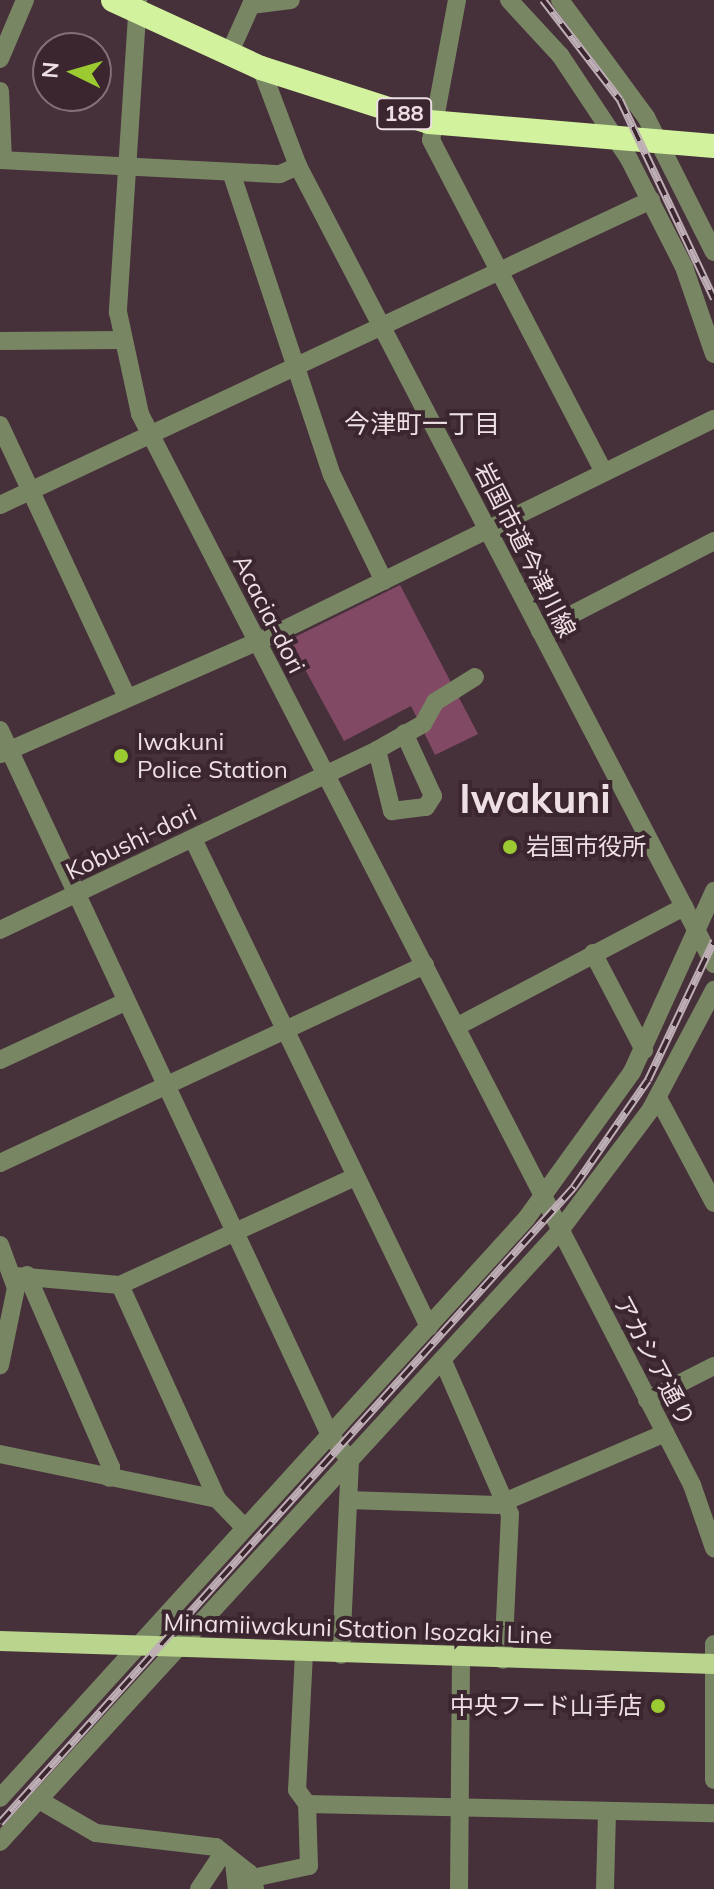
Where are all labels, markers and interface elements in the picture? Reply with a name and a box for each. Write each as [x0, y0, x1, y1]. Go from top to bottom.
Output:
north arrow [32, 32, 112, 112]
text: N [35, 61, 65, 80]
road number: 188 [376, 96, 432, 132]
district label: 今津町一丁目 [344, 408, 500, 440]
street label: 岩国市道今津川線 [469, 458, 581, 642]
street label: Acacia-dori [227, 550, 311, 678]
place label: Iwakuni Police Station [137, 728, 288, 784]
marker: Iwakuni Police Station [112, 747, 130, 765]
district label: Iwakuni [459, 774, 611, 822]
street label: Kobushi-dori [61, 798, 201, 886]
place label: 岩国市役所 [526, 833, 646, 861]
marker: 岩国市役所 [501, 838, 519, 856]
street label: アカシア通り [607, 1291, 701, 1431]
street label: Minamiiwakuni Station Isozaki Line [163, 1608, 553, 1650]
place label: 中央フード山手店 [450, 1692, 642, 1720]
marker: 中央フード山手店 [649, 1697, 667, 1715]

